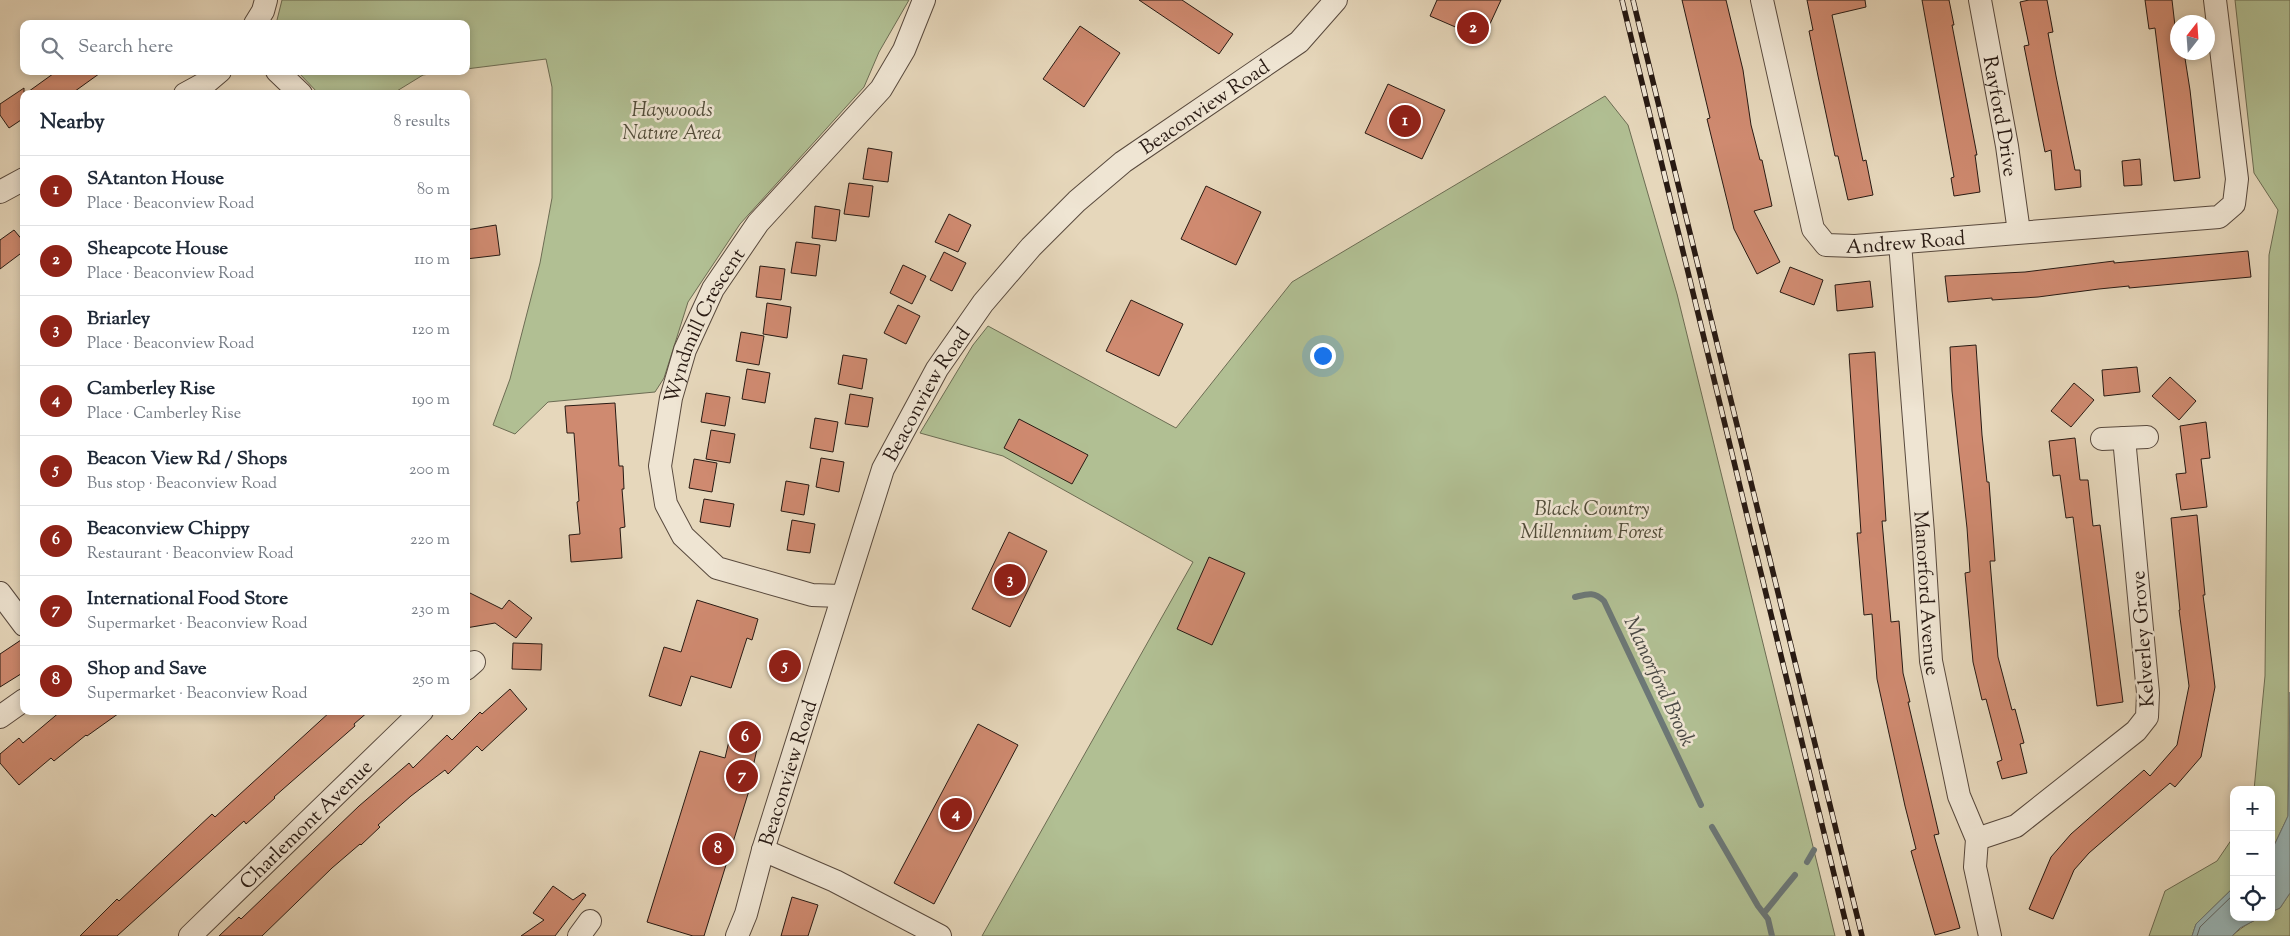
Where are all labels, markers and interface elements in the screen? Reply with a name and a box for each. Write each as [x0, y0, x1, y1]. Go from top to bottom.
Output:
pin: 2 [1457, 9, 1489, 47]
north arrow [2170, 15, 2215, 60]
search box [20, 20, 470, 75]
icon: search [38, 34, 66, 62]
text: Search here [78, 34, 173, 61]
street label: Beaconview Road [1135, 54, 1276, 163]
street label: Rayford Drive [1974, 54, 2023, 179]
park label: Haywoods Nature Area [622, 97, 722, 149]
pin: 1 [1389, 102, 1421, 140]
text: Nearby [40, 108, 105, 138]
text: 8 results [394, 111, 450, 134]
text: SAtanton House [87, 166, 224, 193]
text: 1 [53, 179, 59, 202]
text: 80 m [417, 179, 450, 202]
text: Place · Beaconview Road [87, 193, 254, 216]
street label: Andrew Road [1845, 225, 1967, 263]
text: Sheapcote House [87, 236, 228, 263]
street label: Wyndmill Crescent [658, 243, 754, 407]
text: 2 [52, 249, 60, 272]
text: 110 m [414, 249, 450, 272]
text: Place · Beaconview Road [87, 263, 254, 286]
text: Briarley [87, 306, 150, 333]
text: 3 [53, 319, 59, 342]
text: 120 m [412, 319, 450, 342]
street label: Beaconview Road [878, 322, 979, 468]
text: Place · Beaconview Road [87, 333, 254, 356]
your location [1310, 343, 1336, 369]
text: Camberley Rise [87, 376, 215, 403]
text: 4 [52, 389, 60, 412]
text: 190 m [412, 389, 450, 412]
text: Place · Camberley Rise [87, 403, 241, 426]
text: Beacon View Rd / Shops [87, 446, 287, 473]
text: 5 [53, 459, 59, 482]
text: 200 m [409, 459, 450, 482]
text: Bus stop · Beaconview Road [87, 473, 277, 496]
park label: Black Country Millennium Forest [1520, 496, 1664, 548]
street label: Manorford Avenue [1904, 510, 1946, 679]
text: Beaconview Chippy [87, 516, 250, 543]
text: 6 [52, 529, 60, 552]
text: 220 m [410, 529, 450, 552]
text: Restaurant · Beaconview Road [87, 543, 294, 566]
pin: 3 [994, 561, 1026, 599]
street label: Kelverley Grove [2125, 570, 2164, 708]
text: International Food Store [87, 586, 288, 613]
text: 7 [52, 599, 60, 622]
text: 230 m [411, 599, 450, 622]
water label: Manorford Brook [1615, 612, 1702, 752]
text: Supermarket · Beaconview Road [87, 613, 308, 636]
pin: 5 [769, 647, 801, 685]
text: Shop and Save [87, 656, 207, 683]
text: 8 [52, 669, 60, 692]
text: 250 m [412, 669, 450, 692]
text: Supermarket · Beaconview Road [87, 683, 308, 706]
street label: Beaconview Road [753, 697, 826, 850]
pin: 6 [729, 718, 761, 756]
street label: Charlemont Avenue [234, 754, 381, 897]
pin: 7 [726, 757, 758, 795]
map controls [2230, 786, 2275, 921]
button: + [2230, 786, 2275, 831]
pin: 4 [940, 795, 972, 833]
pin: 8 [702, 830, 734, 868]
button: − [2230, 831, 2275, 876]
button: locate [2230, 876, 2275, 921]

